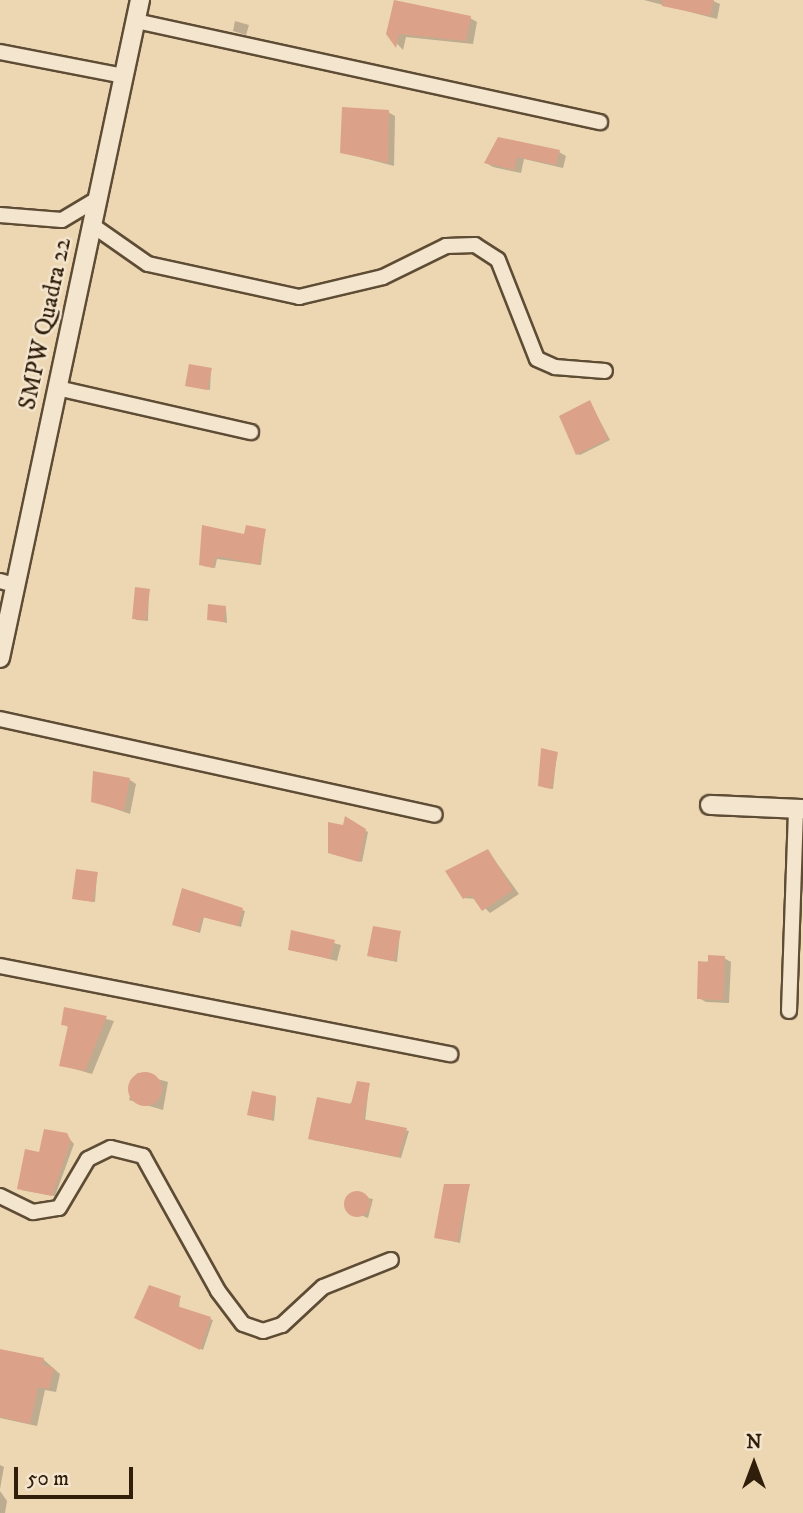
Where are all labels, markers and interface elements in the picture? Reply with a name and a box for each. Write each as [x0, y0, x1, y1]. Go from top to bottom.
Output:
street label: SMPW Quadra 22 [14, 235, 78, 413]
north arrow [719, 1429, 789, 1499]
text: N [746, 1431, 762, 1454]
scale bar [18, 1454, 136, 1498]
text: 50 m [27, 1466, 69, 1492]

